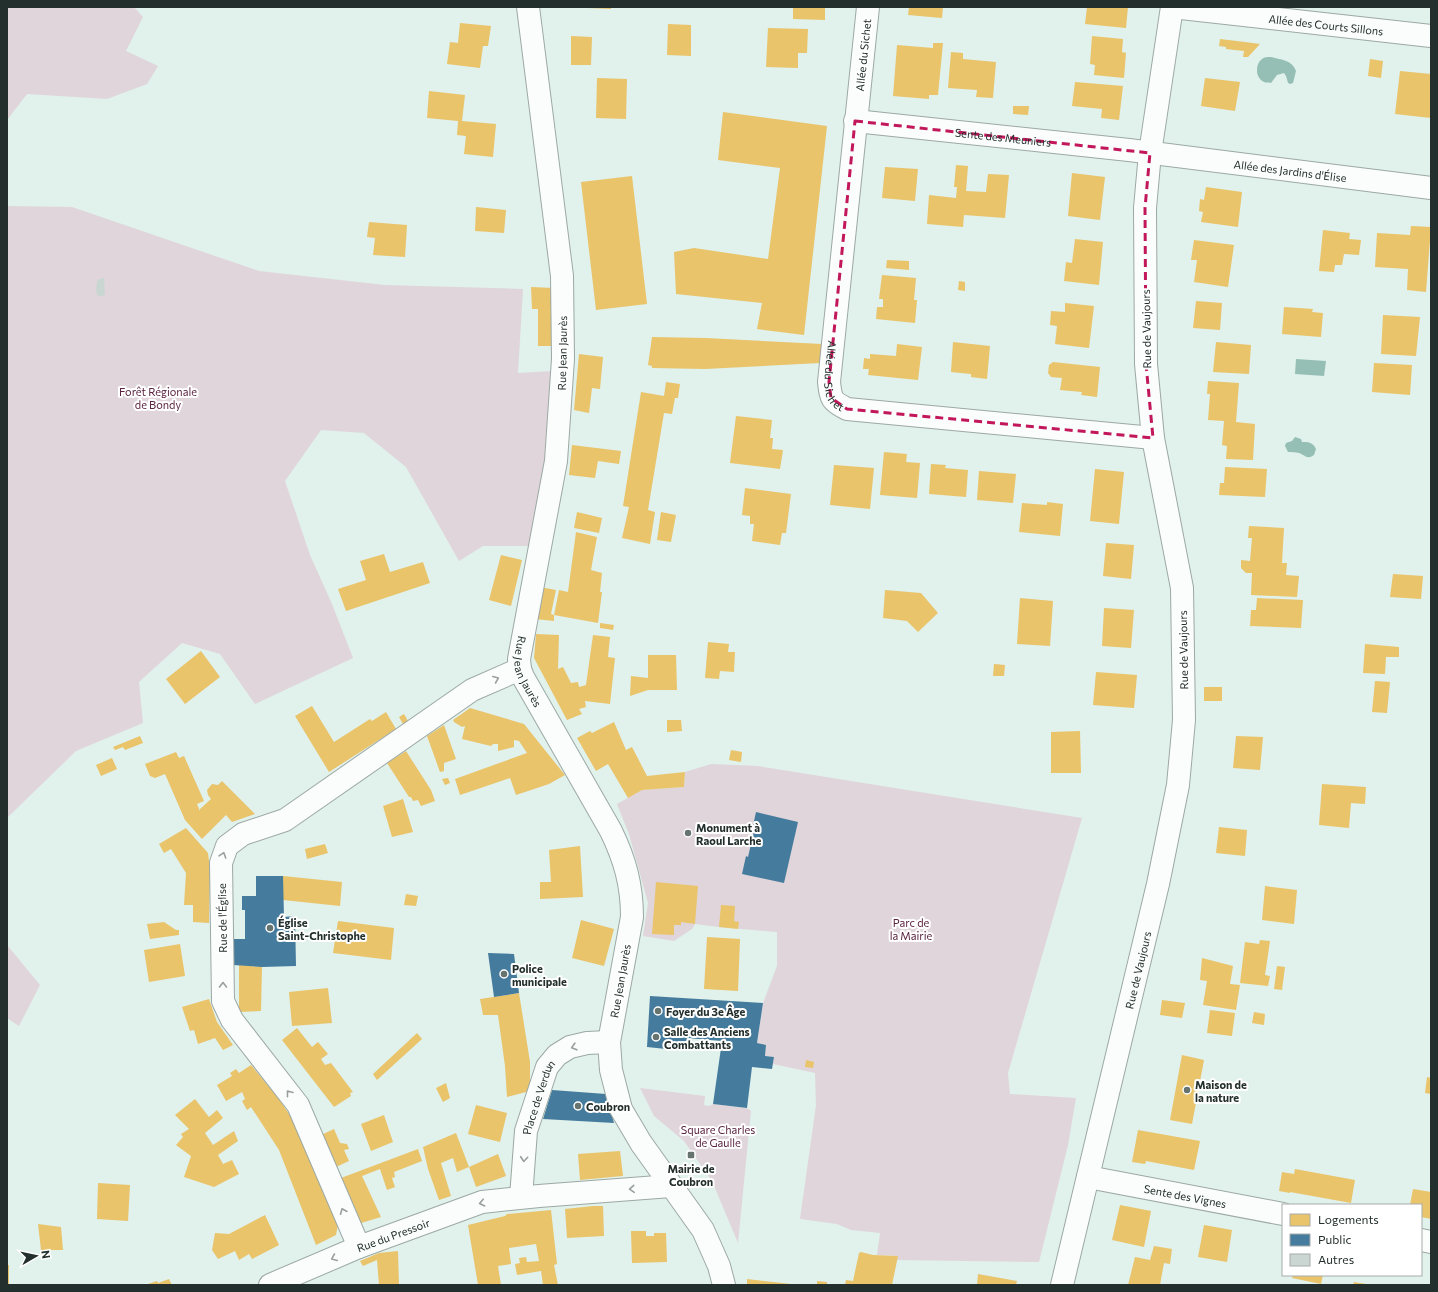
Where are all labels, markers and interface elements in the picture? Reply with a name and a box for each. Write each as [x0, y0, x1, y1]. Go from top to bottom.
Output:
street label: Allée des Courts Sillons [1268, 11, 1384, 37]
street label: Allée du Sichet [853, 18, 873, 92]
street label: Sente des Meuniers [954, 125, 1052, 148]
street label: Allée des Jardins d'Élise [1233, 157, 1348, 184]
street label: Rue de Vaujours [1139, 289, 1153, 369]
street label: Rue Jean Jaurès [555, 316, 570, 390]
street label: Allée du Sichet [823, 340, 847, 413]
park label: Forêt Régionale de Bondy [119, 385, 197, 411]
street label: Rue de Vaujours [1176, 610, 1190, 690]
street label: Rue Jean Jaurès [511, 635, 545, 709]
one-way arrow [491, 676, 499, 684]
place label: Monument à Raoul Larche [696, 821, 762, 847]
marker: Monument à Raoul Larche [683, 828, 693, 838]
one-way arrow [219, 852, 227, 859]
street label: Rue de l'Église [214, 883, 229, 953]
place label: Église Saint-Christophe [278, 915, 366, 942]
park label: Parc de la Mairie [890, 916, 933, 942]
marker: Église Saint-Christophe [265, 923, 275, 933]
street label: Rue de Vaujours [1122, 930, 1153, 1010]
street label: Rue Jean Jaurès [607, 943, 634, 1019]
place label: Police municipale [512, 962, 567, 988]
marker: Police municipale [499, 969, 509, 979]
one-way arrow [219, 982, 227, 988]
place label: Foyer du 3e Âge [666, 1004, 745, 1018]
marker: Foyer du 3e Âge [653, 1006, 663, 1016]
place label: Salle des Anciens Combattants [664, 1025, 750, 1051]
marker: Salle des Anciens Combattants [651, 1032, 661, 1042]
one-way arrow [571, 1042, 577, 1050]
street label: Place de Verdun [519, 1057, 557, 1135]
place label: Maison de la nature [1195, 1078, 1247, 1104]
marker: Maison de la nature [1182, 1085, 1192, 1095]
one-way arrow [287, 1091, 294, 1098]
place label: Coubron [586, 1100, 630, 1113]
marker: Coubron [573, 1101, 583, 1111]
park label: Square Charles de Gaulle [681, 1123, 755, 1149]
marker: Mairie de Coubron [686, 1150, 696, 1160]
one-way arrow [519, 1156, 528, 1162]
place label: Mairie de Coubron [667, 1162, 715, 1188]
street label: Sente des Vignes [1143, 1181, 1228, 1210]
one-way arrow [629, 1185, 635, 1194]
one-way arrow [479, 1198, 485, 1206]
legend [1282, 1204, 1422, 1276]
one-way arrow [340, 1208, 348, 1215]
text: Logements [1318, 1212, 1379, 1226]
street label: Rue du Pressoir [355, 1215, 432, 1254]
text: Public [1318, 1232, 1351, 1246]
north arrow [16, 1236, 56, 1276]
text: N [39, 1249, 53, 1259]
text: Autres [1318, 1252, 1354, 1266]
one-way arrow [331, 1253, 338, 1261]

